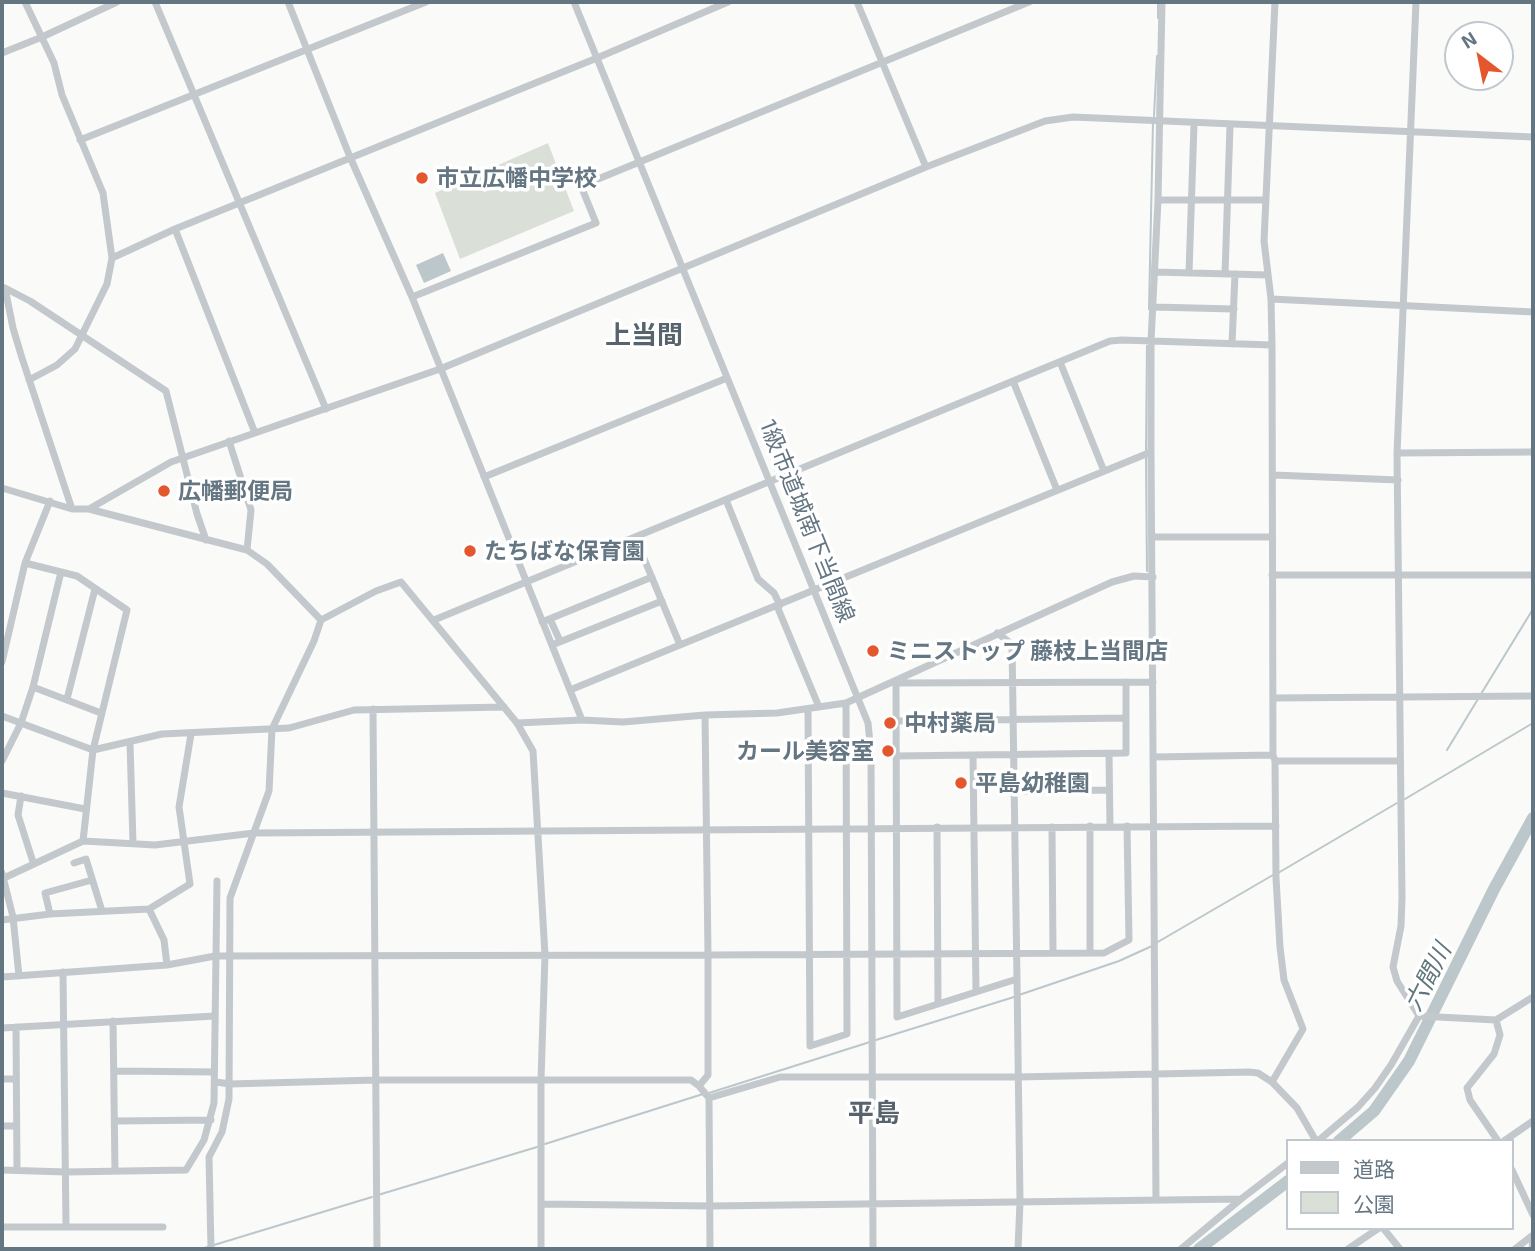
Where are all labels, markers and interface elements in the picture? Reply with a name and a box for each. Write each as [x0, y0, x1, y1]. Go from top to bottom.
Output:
north arrow [1444, 21, 1514, 91]
text: N [1457, 26, 1481, 53]
place label: 市立広幡中学校 [436, 164, 597, 192]
marker: 市立広幡中学校 [414, 170, 430, 186]
district label: 上当間 [605, 319, 683, 351]
street label: 1級市道城南下当間線 [754, 416, 860, 626]
place label: 広幡郵便局 [178, 477, 293, 505]
marker: 広幡郵便局 [156, 483, 172, 499]
place label: たちばな保育園 [484, 537, 645, 565]
marker: たちばな保育園 [462, 543, 478, 559]
place label: ミニストップ 藤枝上当間店 [887, 637, 1168, 665]
marker: ミニストップ 藤枝上当間店 [865, 643, 881, 659]
place label: 中村薬局 [904, 709, 996, 737]
marker: 中村薬局 [882, 715, 898, 731]
place label: カール美容室 [736, 737, 874, 765]
marker: カール美容室 [880, 743, 896, 759]
place label: 平島幼稚園 [975, 769, 1090, 797]
marker: 平島幼稚園 [953, 775, 969, 791]
water label: 六間川 [1399, 938, 1457, 1016]
district label: 平島 [848, 1097, 900, 1129]
legend [1286, 1139, 1514, 1230]
text: 道路 [1353, 1156, 1395, 1181]
text: 公園 [1353, 1191, 1395, 1216]

